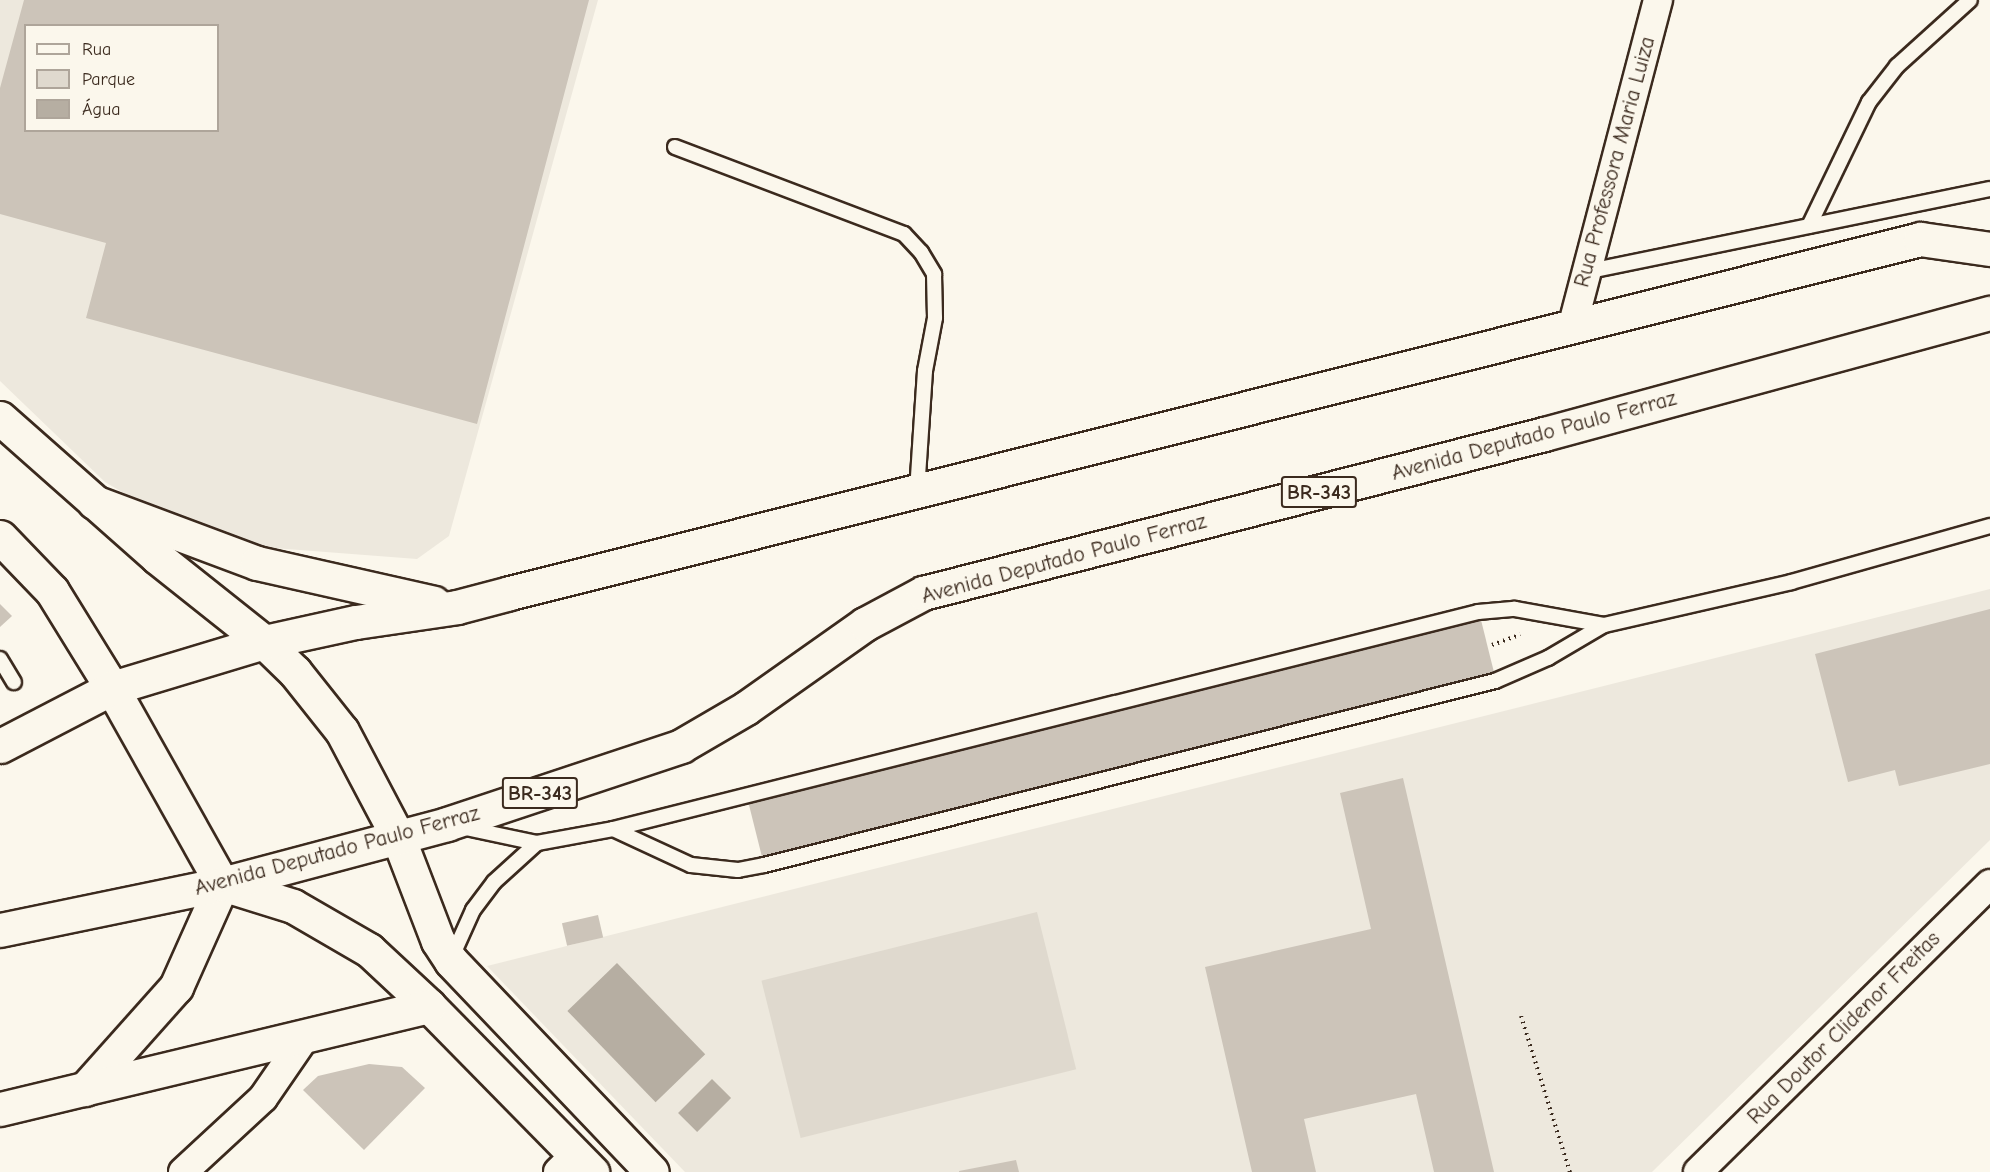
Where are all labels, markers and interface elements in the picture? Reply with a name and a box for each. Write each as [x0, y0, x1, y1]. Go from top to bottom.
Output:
legend [24, 24, 219, 132]
street label: Rua Professora Maria Luiza [1569, 34, 1661, 290]
text: Rua [82, 39, 111, 60]
text: Parque [82, 69, 135, 90]
text: Água [82, 99, 120, 120]
street label: Avenida Deputado Paulo Ferraz [1389, 385, 1679, 487]
road number: BR-343 [1280, 474, 1358, 510]
street label: Avenida Deputado Paulo Ferraz [919, 508, 1209, 610]
road number: BR-343 [501, 775, 579, 811]
street label: Avenida Deputado Paulo Ferraz [192, 800, 482, 902]
street label: Rua Doutor Clidenor Freitas [1742, 926, 1946, 1130]

